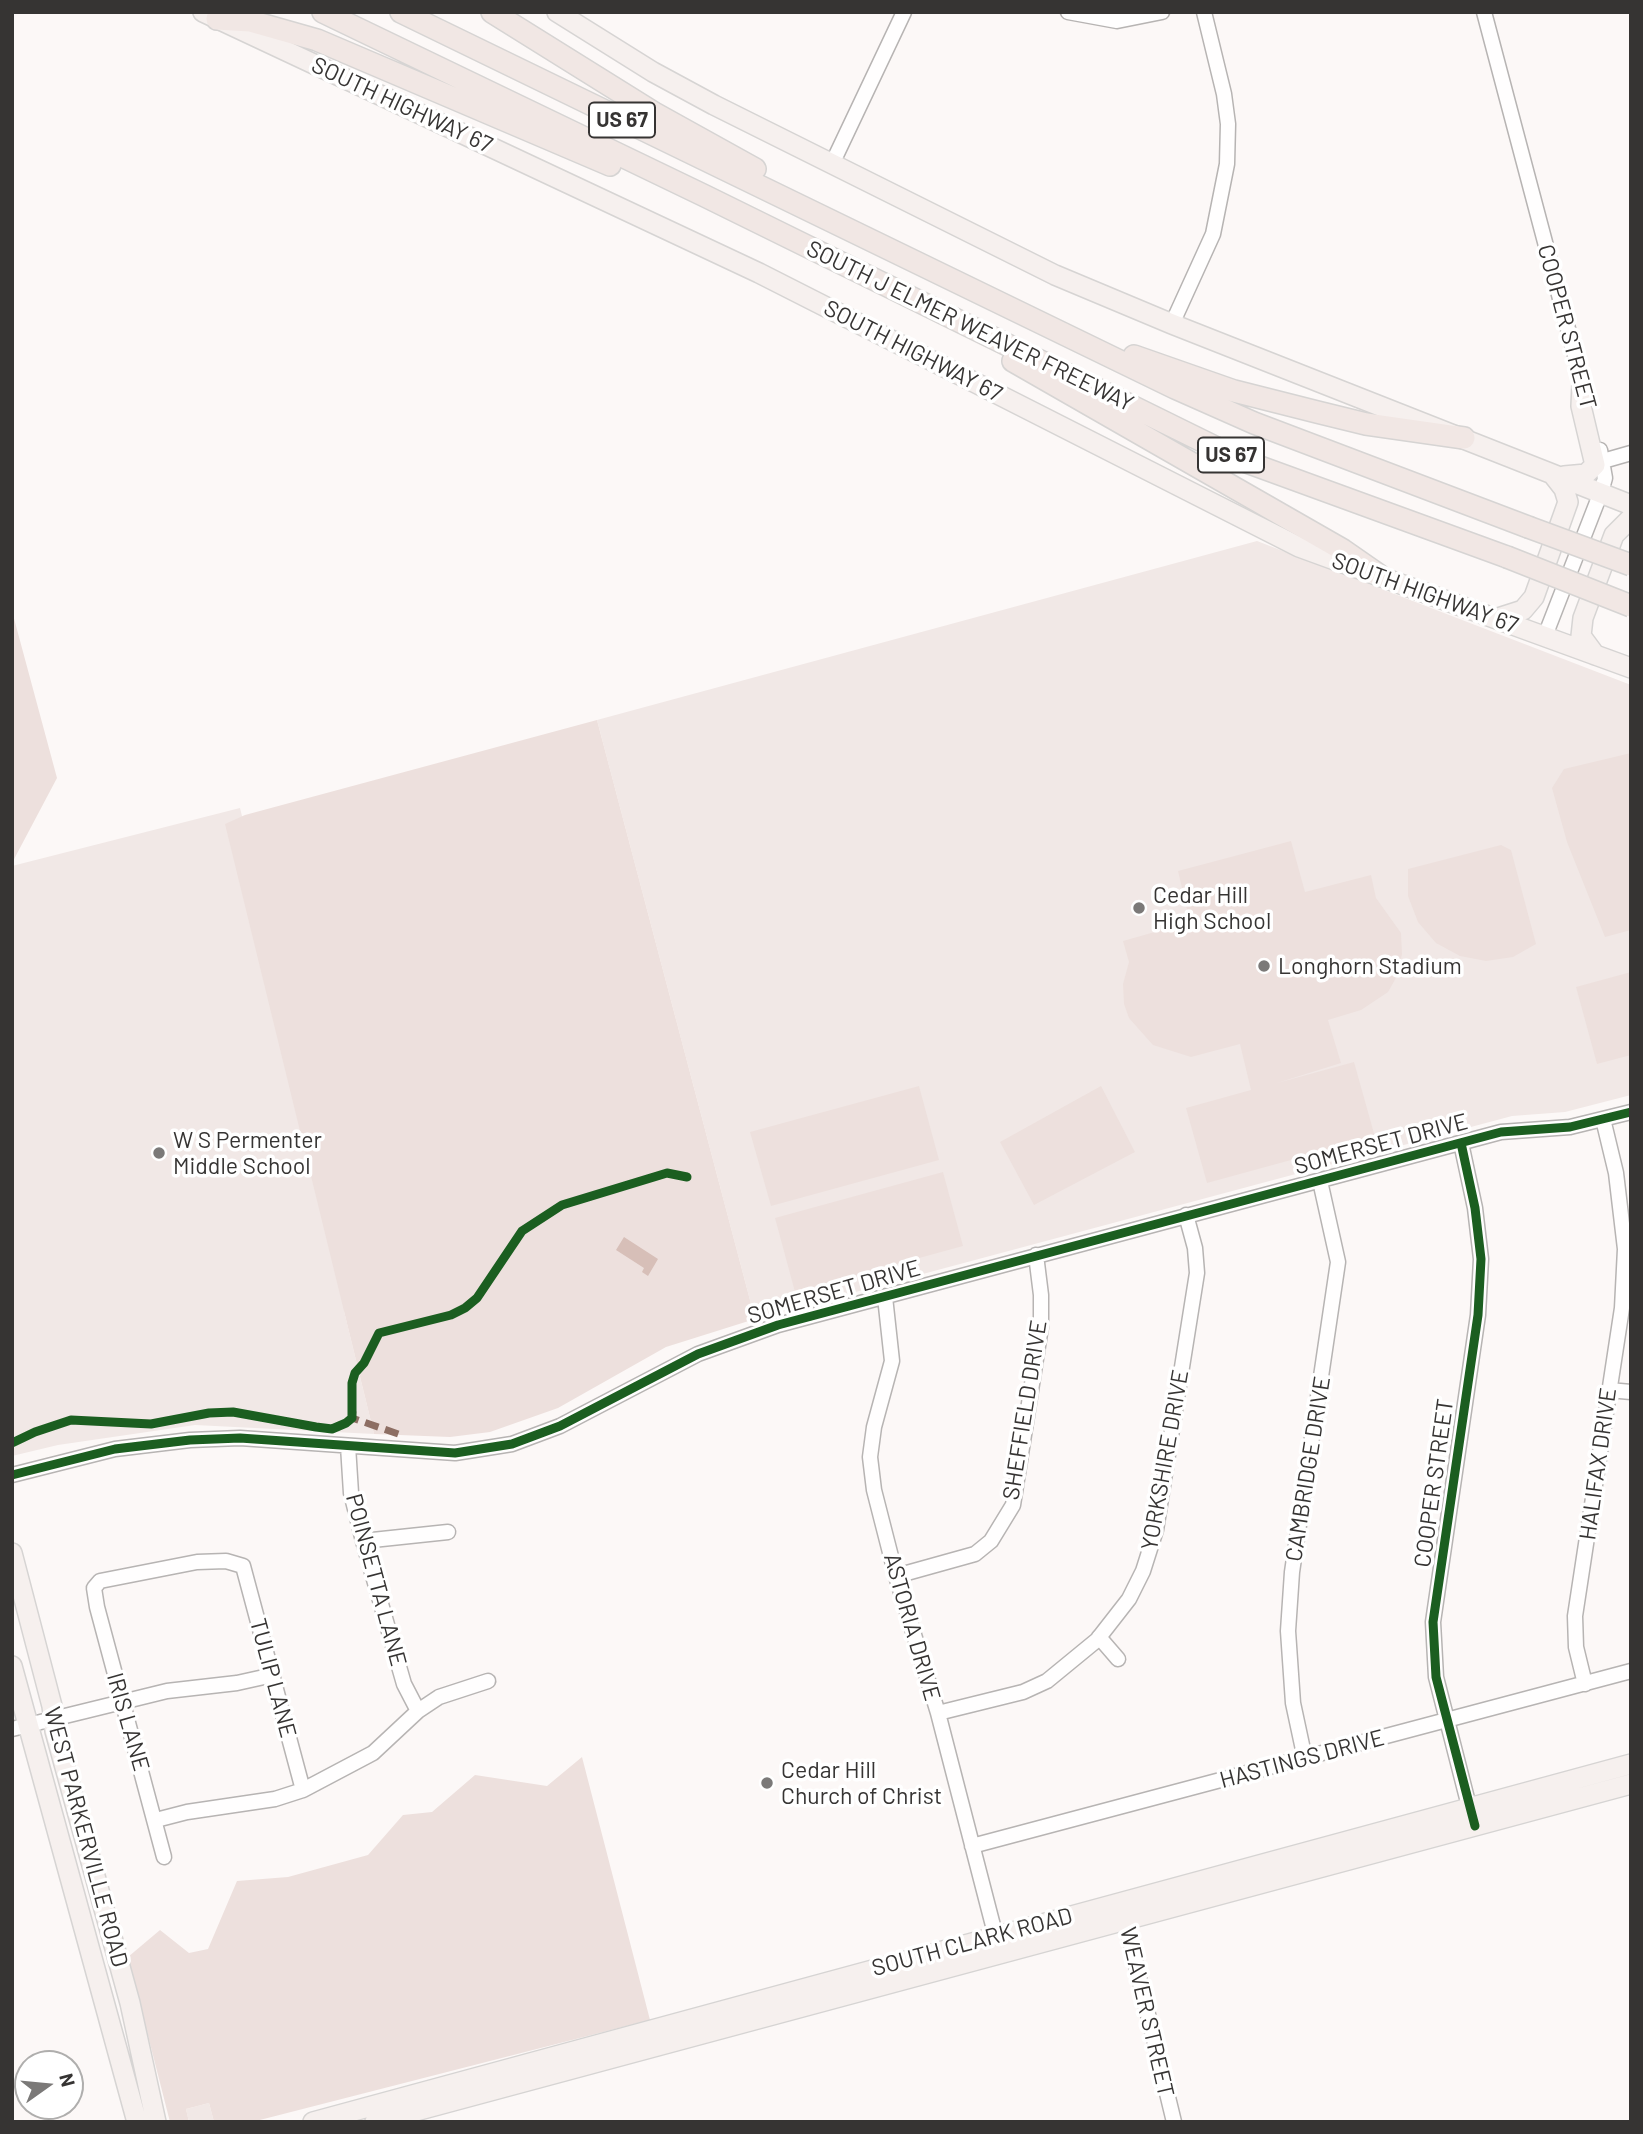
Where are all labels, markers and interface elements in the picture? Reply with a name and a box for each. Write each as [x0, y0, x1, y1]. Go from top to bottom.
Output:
street label: SOUTH HIGHWAY 67 [307, 51, 497, 159]
road number: US 67 [589, 102, 655, 138]
street label: SOUTH J ELMER WEAVER FREEWAY [802, 235, 1138, 417]
street label: COOPER STREET [1532, 241, 1602, 413]
street label: SOUTH HIGHWAY 67 [819, 294, 1007, 408]
road number: US 67 [1198, 438, 1264, 472]
street label: SOUTH HIGHWAY 67 [1328, 546, 1522, 640]
place label: Cedar Hill High School [1153, 881, 1271, 935]
marker: Cedar Hill High School [1131, 900, 1147, 916]
place label: Longhorn Stadium [1278, 952, 1462, 980]
marker: Longhorn Stadium [1256, 958, 1272, 974]
street label: SOMERSET DRIVE [1291, 1108, 1471, 1180]
place label: W S Permenter Middle School [173, 1126, 322, 1180]
marker: W S Permenter Middle School [151, 1145, 167, 1161]
street label: SOMERSET DRIVE [744, 1254, 924, 1330]
street label: SHEFFIELD DRIVE [997, 1318, 1053, 1502]
street label: YORKSHIRE DRIVE [1136, 1367, 1194, 1553]
street label: CAMBRIDGE DRIVE [1280, 1375, 1336, 1563]
street label: HALIFAX DRIVE [1574, 1386, 1622, 1542]
street label: COOPER STREET [1409, 1397, 1459, 1569]
street label: POINSETTA LANE [340, 1491, 412, 1669]
street label: ASTORIA DRIVE [878, 1550, 946, 1704]
street label: TULIP LANE [244, 1615, 302, 1741]
street label: IRIS LANE [101, 1670, 155, 1774]
street label: WEST PARKERVILLE ROAD [38, 1704, 134, 1970]
street label: HASTINGS DRIVE [1217, 1724, 1387, 1794]
place label: Cedar Hill Church of Christ [781, 1756, 942, 1810]
marker: Cedar Hill Church of Christ [759, 1775, 775, 1791]
street label: SOUTH CLARK ROAD [869, 1902, 1075, 1982]
street label: WEAVER STREET [1114, 1924, 1180, 2100]
north arrow [14, 2050, 84, 2120]
text: N [55, 2071, 81, 2089]

